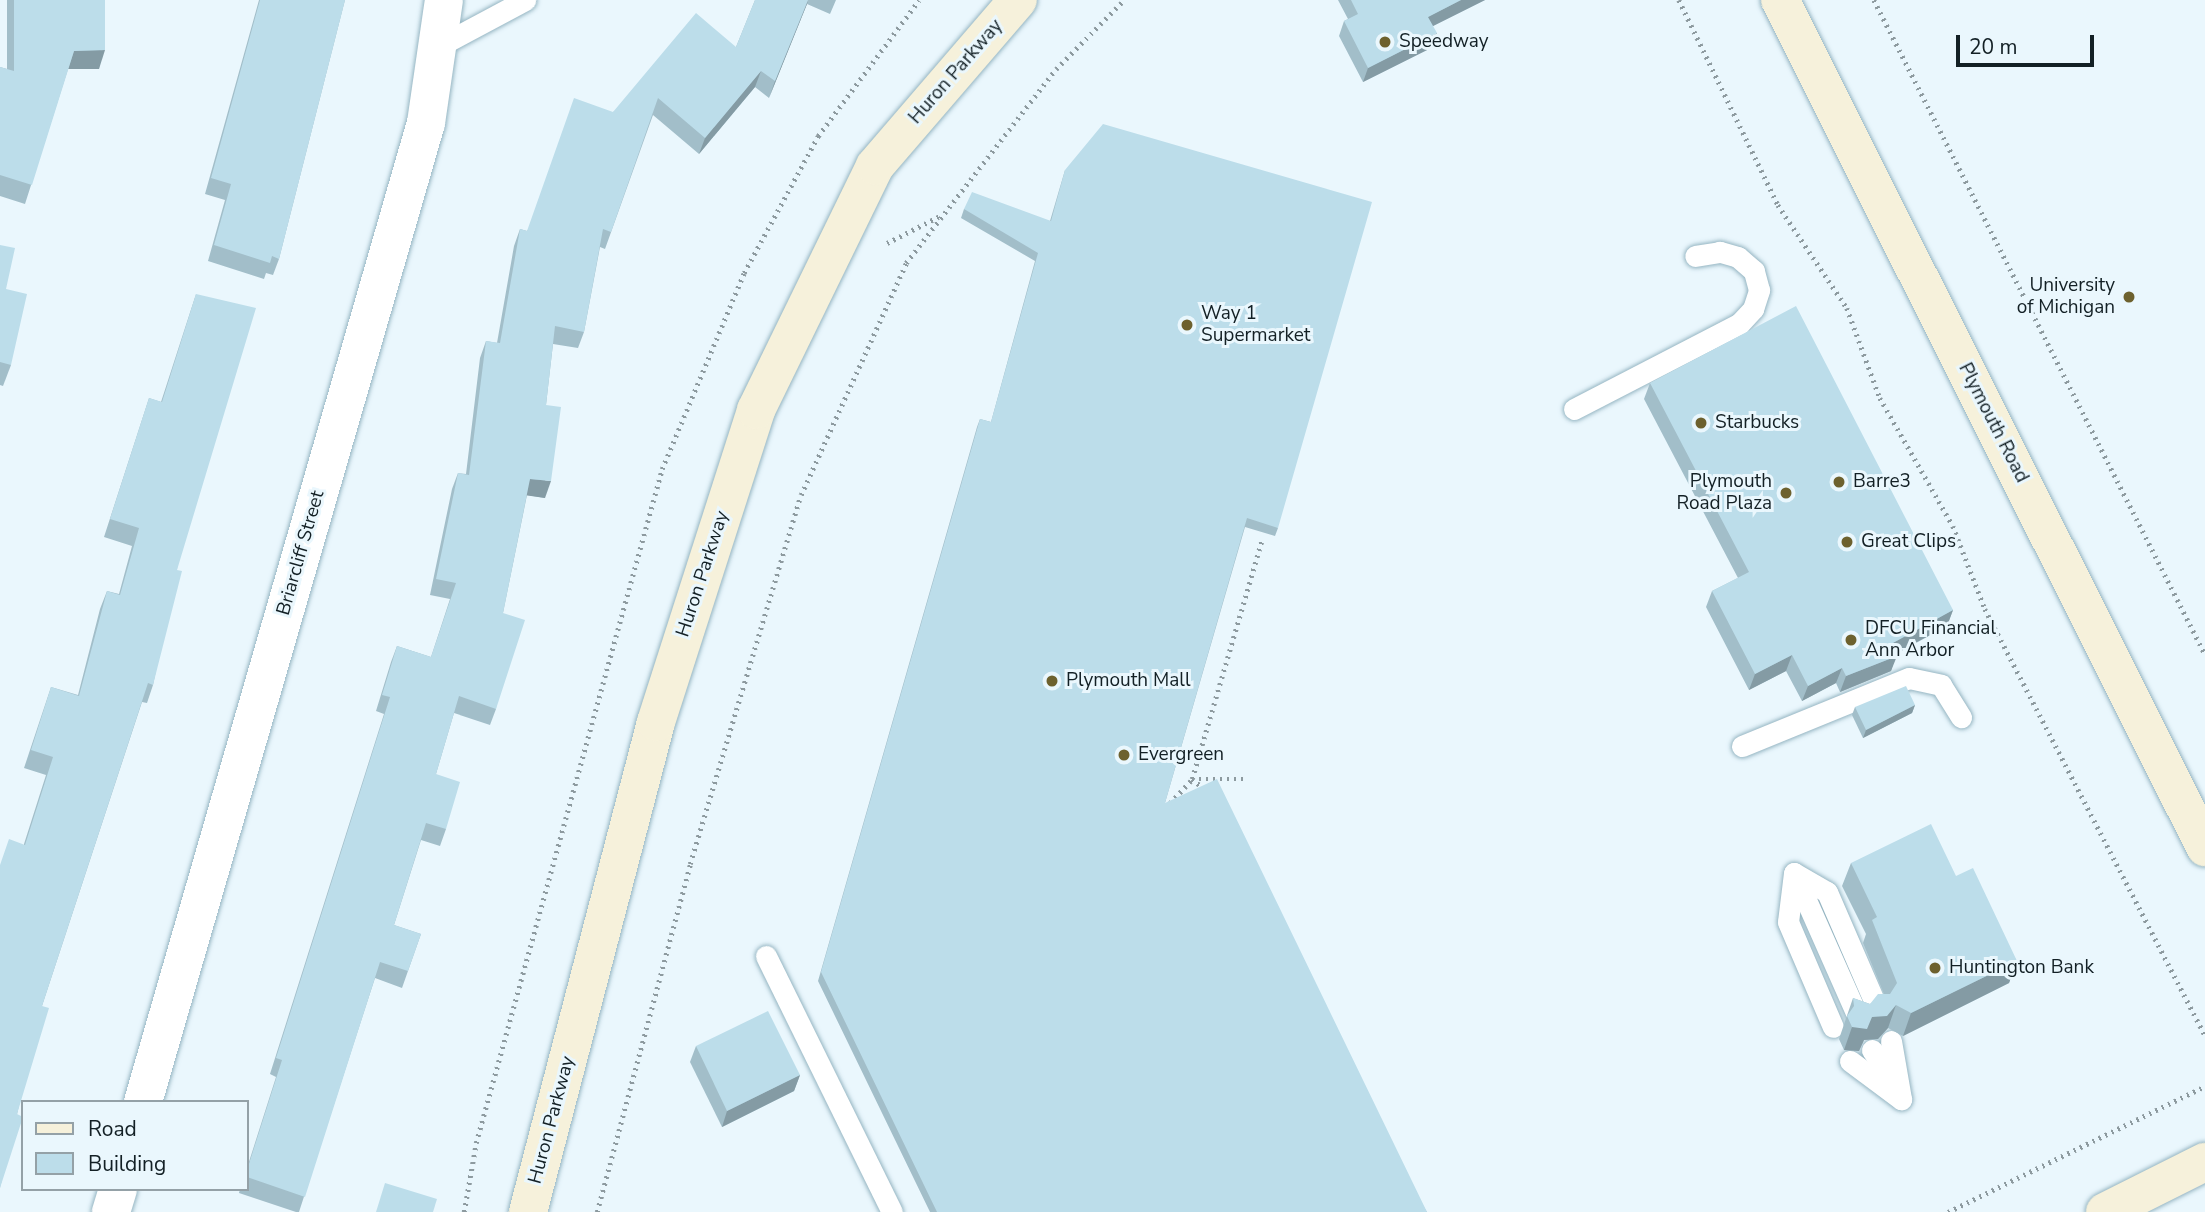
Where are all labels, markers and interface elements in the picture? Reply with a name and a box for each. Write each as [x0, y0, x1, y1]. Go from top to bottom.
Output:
street label: Huron Parkway [904, 15, 1008, 129]
scale bar [1960, 21, 2098, 65]
place label: Speedway [1399, 31, 1489, 53]
text: 20 m [1969, 33, 2018, 61]
marker: Speedway [1377, 34, 1393, 50]
place label: University of Michigan [2017, 275, 2115, 319]
marker: University of Michigan [2121, 289, 2137, 305]
place label: Way 1 Supermarket [1201, 303, 1310, 347]
marker: Way 1 Supermarket [1179, 317, 1195, 333]
street label: Plymouth Road [1953, 359, 2033, 487]
place label: Starbucks [1715, 412, 1799, 434]
marker: Starbucks [1693, 415, 1709, 431]
place label: Plymouth Road Plaza [1676, 471, 1772, 515]
place label: Barre3 [1853, 471, 1911, 493]
marker: Barre3 [1831, 474, 1847, 490]
marker: Plymouth Road Plaza [1778, 485, 1794, 501]
street label: Briarcliff Street [272, 488, 330, 618]
street label: Huron Parkway [672, 508, 734, 640]
place label: Great Clips [1861, 531, 1956, 553]
marker: Great Clips [1839, 534, 1855, 550]
place label: DFCU Financial Ann Arbor [1865, 618, 1996, 662]
marker: DFCU Financial Ann Arbor [1843, 632, 1859, 648]
place label: Plymouth Mall [1066, 670, 1191, 692]
marker: Plymouth Mall [1044, 673, 1060, 689]
place label: Evergreen [1138, 744, 1224, 766]
marker: Evergreen [1116, 747, 1132, 763]
place label: Huntington Bank [1949, 957, 2094, 979]
marker: Huntington Bank [1927, 960, 1943, 976]
street label: Huron Parkway [524, 1054, 580, 1186]
legend [21, 1100, 248, 1191]
text: Road [88, 1115, 137, 1143]
text: Building [88, 1150, 166, 1178]

